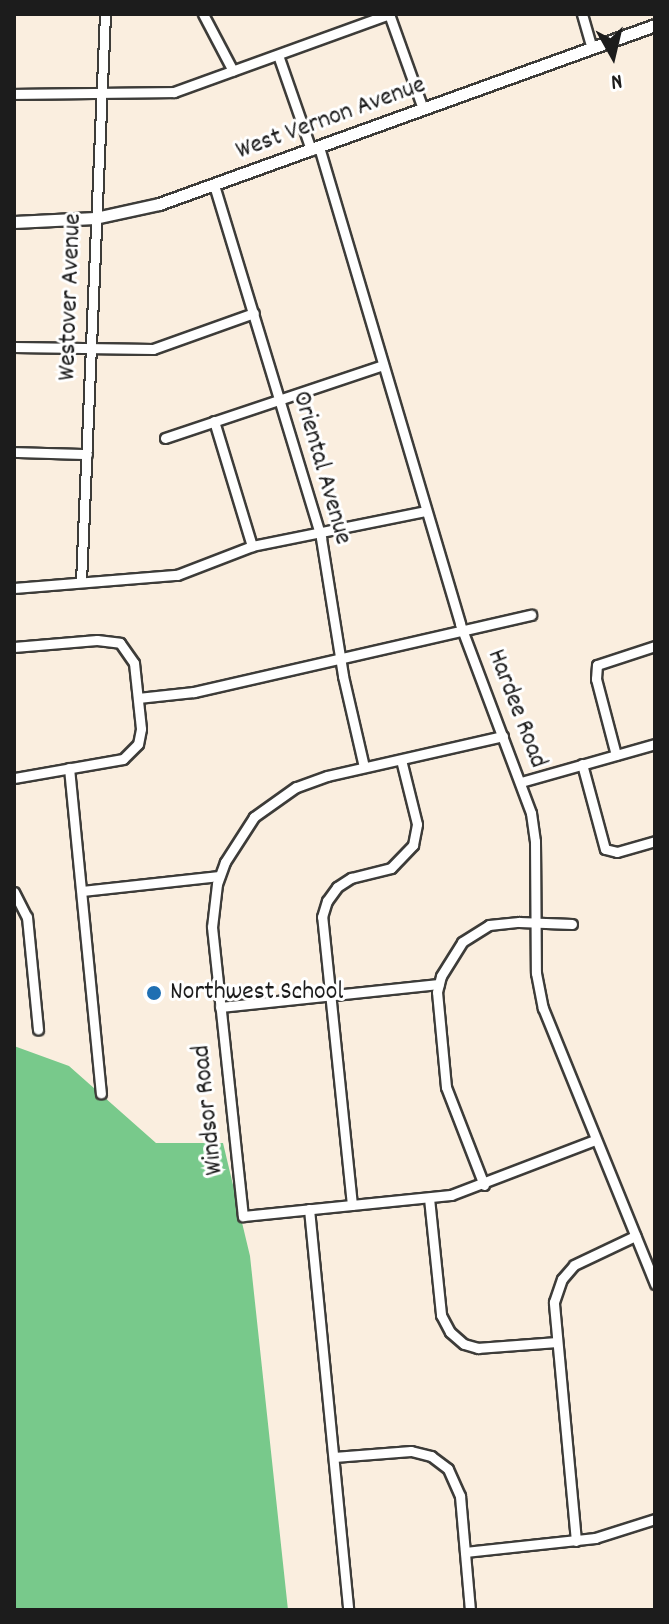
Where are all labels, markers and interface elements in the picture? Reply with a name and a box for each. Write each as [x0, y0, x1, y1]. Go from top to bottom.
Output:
north arrow [573, 16, 653, 96]
text: N [609, 64, 624, 96]
street label: West Vernon Avenue [232, 70, 430, 168]
street label: Westover Avenue [52, 213, 90, 381]
street label: Oriental Avenue [284, 388, 358, 548]
street label: Hardee Road [479, 645, 553, 773]
place label: Northwest School [170, 977, 343, 1009]
marker: Northwest School [145, 984, 163, 1002]
street label: Windsor Road [187, 1043, 231, 1177]

